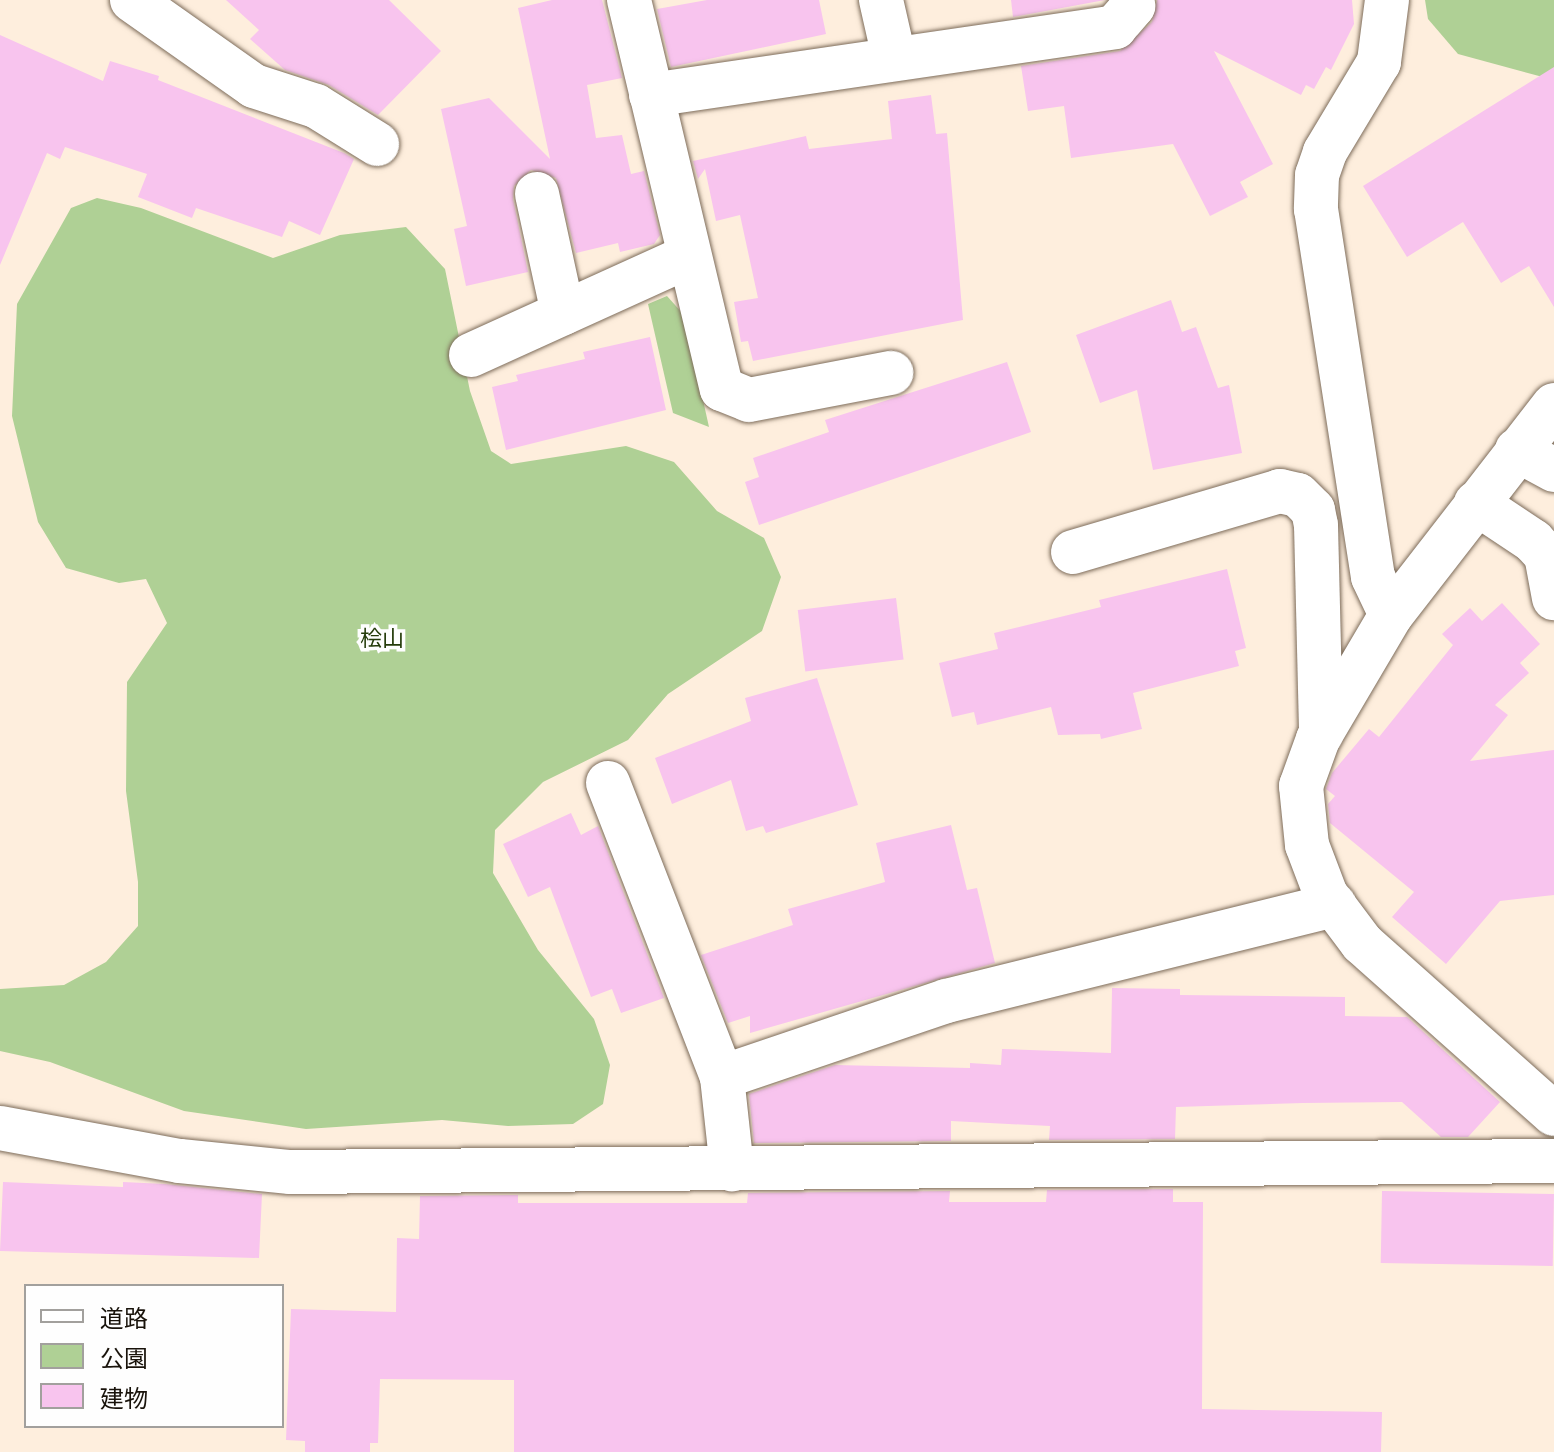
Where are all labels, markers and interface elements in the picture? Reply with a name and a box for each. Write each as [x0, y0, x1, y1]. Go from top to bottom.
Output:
park label: 桧山 [360, 626, 404, 652]
legend [24, 1284, 284, 1428]
text: 道路 [100, 1305, 148, 1333]
text: 公園 [100, 1345, 148, 1373]
text: 建物 [100, 1385, 148, 1413]

